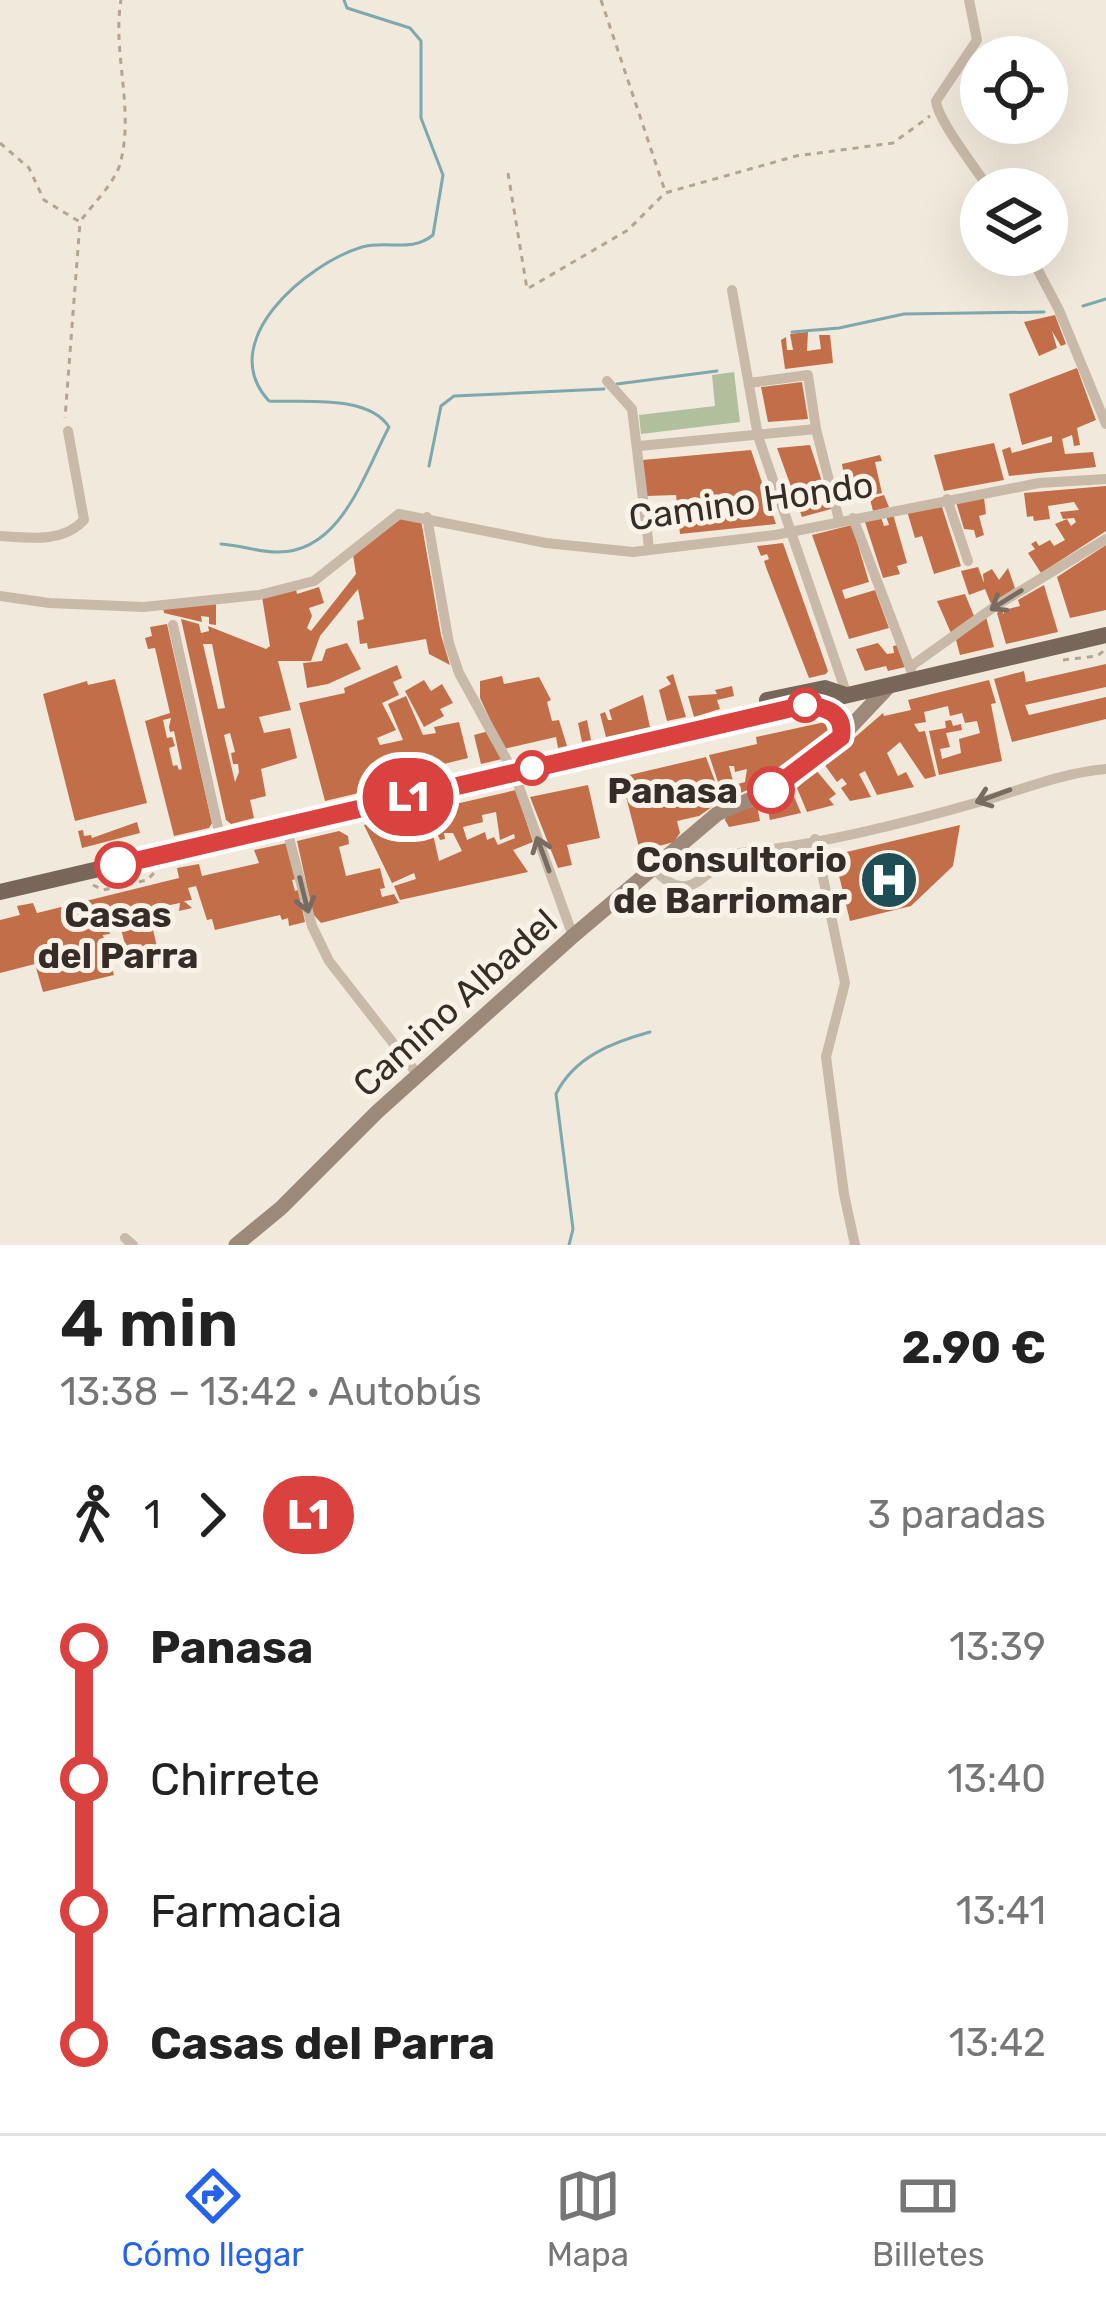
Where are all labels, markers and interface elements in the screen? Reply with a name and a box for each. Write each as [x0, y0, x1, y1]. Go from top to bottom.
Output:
map controls [960, 36, 1068, 276]
button: locate [960, 36, 1068, 144]
button: layers [960, 168, 1068, 276]
street label: Camino Hondo [626, 463, 876, 539]
one-way arrow [990, 588, 1024, 612]
unlabelled marker [789, 689, 821, 721]
unlabelled marker [516, 752, 548, 784]
line badge: L1 [354, 758, 462, 836]
marker: Panasa [749, 768, 793, 812]
place label: Panasa [607, 769, 738, 812]
text: L1 [387, 772, 429, 822]
one-way arrow [975, 787, 1012, 809]
one-way arrow [531, 837, 553, 874]
place label: Consultorio de Barriomar [613, 838, 847, 922]
marker: Casas del Parra [96, 843, 140, 887]
hospital icon: Consultorio de Barriomar [858, 849, 920, 911]
one-way arrow [294, 875, 316, 913]
place label: Casas del Parra [38, 893, 198, 977]
street label: Camino Albadel [344, 900, 566, 1106]
text: 4 min [60, 1284, 238, 1363]
text: 2.90 € [901, 1321, 1046, 1374]
text: 13:38 – 13:42 · Autobús [60, 1369, 482, 1415]
icon: walk [60, 1482, 126, 1548]
icon: forward [179, 1482, 245, 1548]
text: L1 [287, 1490, 330, 1540]
text: 1 [144, 1492, 161, 1538]
text: 3 paradas [868, 1492, 1046, 1538]
text: Panasa [150, 1621, 313, 1674]
text: 13:39 [949, 1624, 1046, 1670]
text: Chirrete [150, 1753, 320, 1806]
text: 13:40 [947, 1756, 1046, 1802]
text: Farmacia [150, 1885, 342, 1938]
text: 13:41 [956, 1888, 1046, 1934]
text: Casas del Parra [150, 2017, 495, 2070]
text: 13:42 [949, 2020, 1046, 2066]
tab: Cómo llegar [121, 2163, 304, 2274]
tab: Mapa [547, 2163, 629, 2274]
tab: Billetes [872, 2163, 985, 2274]

